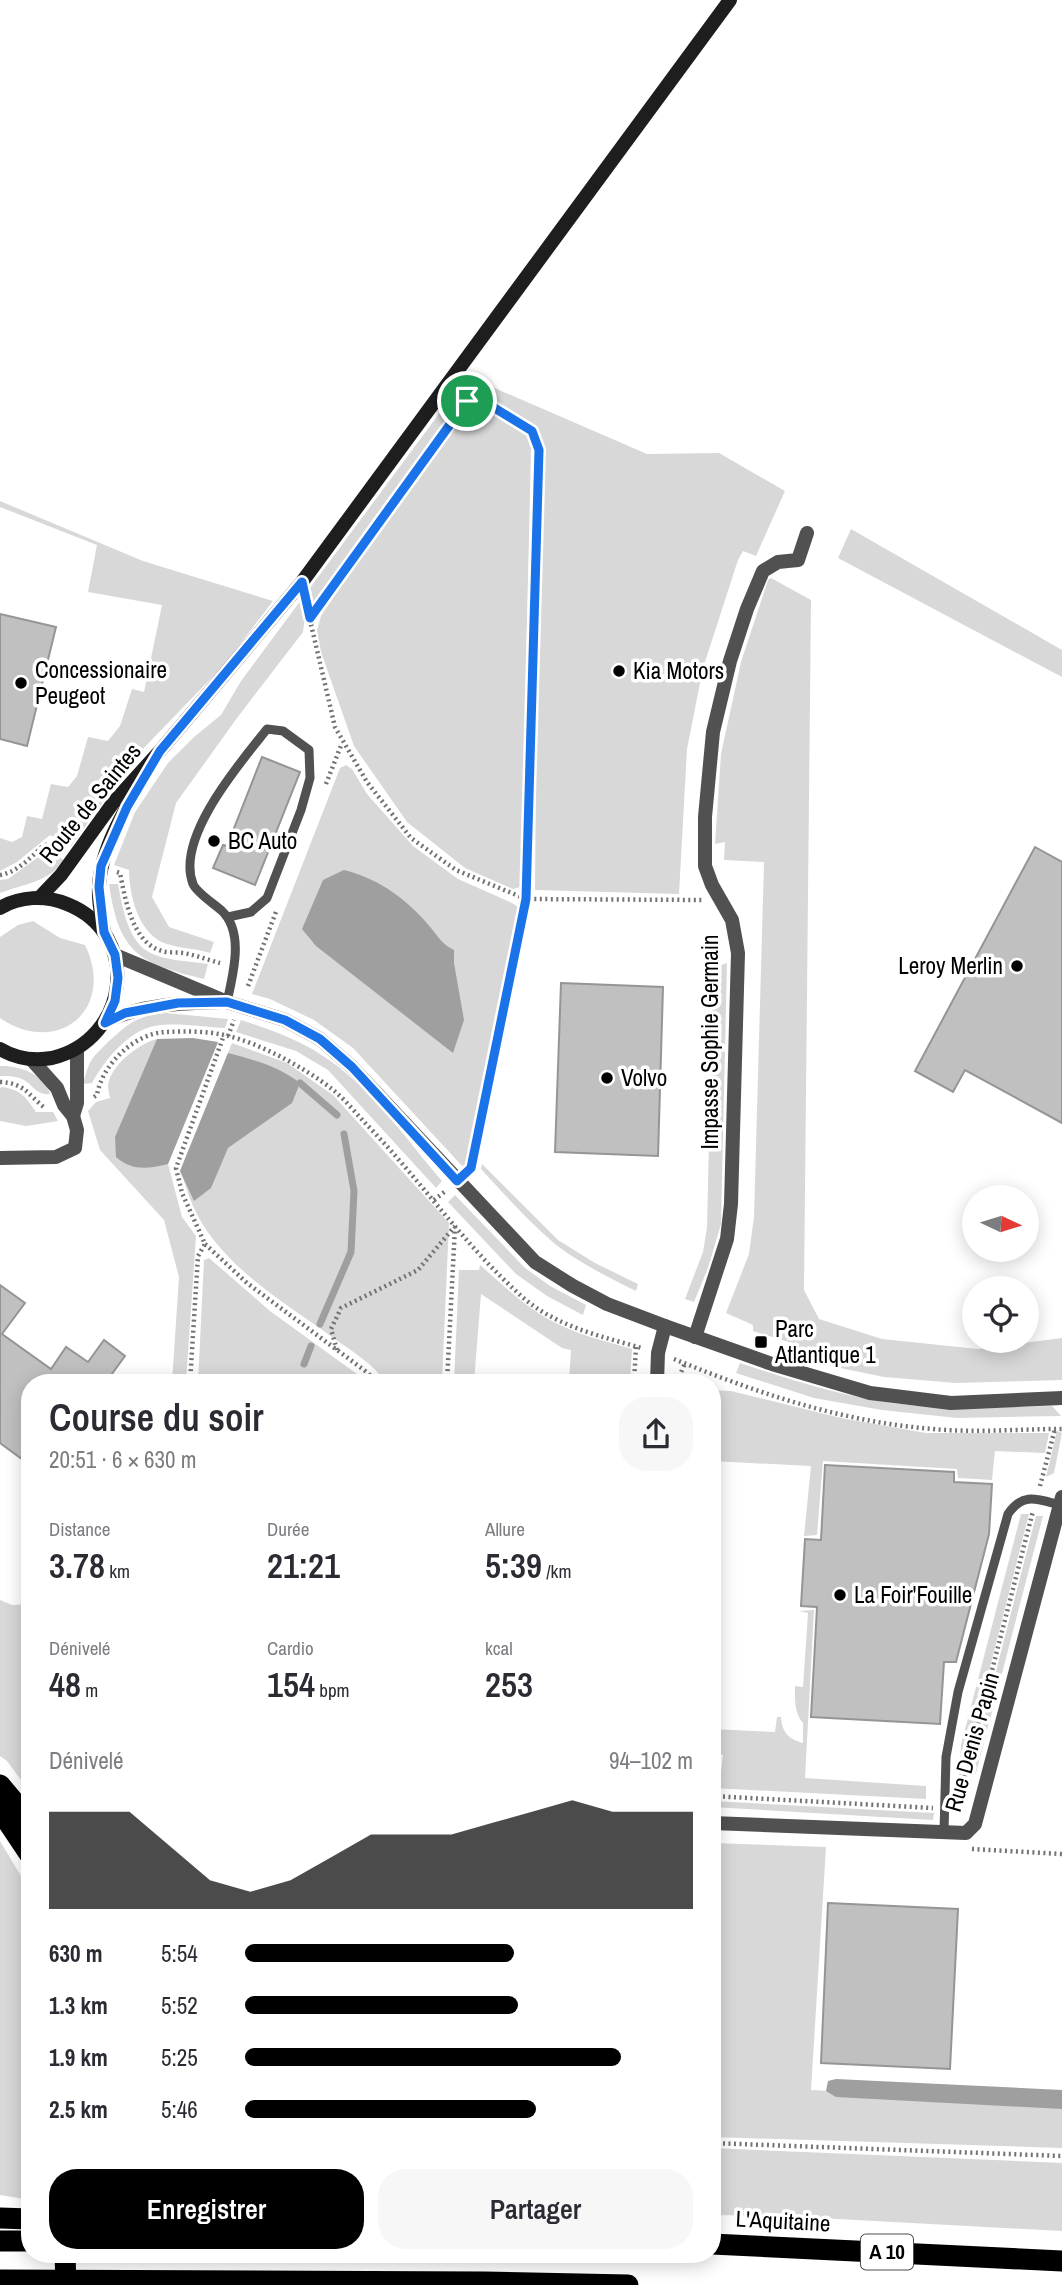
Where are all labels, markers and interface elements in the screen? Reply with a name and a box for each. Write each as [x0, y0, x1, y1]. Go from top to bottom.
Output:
pin [437, 371, 497, 431]
icon: arrive [448, 382, 486, 420]
place label: Concessionaire Peugeot [35, 654, 167, 711]
place label: Kia Motors [633, 655, 724, 686]
marker: Kia Motors [611, 663, 627, 679]
marker: Concessionaire Peugeot [13, 675, 29, 691]
street label: Route de Saintes [32, 736, 148, 869]
place label: BC Auto [228, 825, 297, 856]
marker: BC Auto [206, 833, 222, 849]
street label: Impasse Sophie Germain [694, 935, 725, 1149]
place label: Leroy Merlin [898, 950, 1003, 981]
marker: Leroy Merlin [1009, 958, 1025, 974]
place label: Volvo [621, 1062, 667, 1093]
marker: Volvo [599, 1070, 615, 1086]
north arrow [962, 1185, 1040, 1262]
map controls [962, 1185, 1039, 1353]
button: locate [962, 1276, 1039, 1353]
place label: Parc Atlantique 1 [774, 1313, 876, 1370]
marker: Parc Atlantique 1 [753, 1334, 769, 1350]
text: Course du soir [49, 1392, 264, 1443]
button: share [619, 1397, 693, 1471]
text: 20:51 · 6 × 630 m [49, 1444, 196, 1475]
text: Distance [49, 1516, 110, 1542]
text: Durée [267, 1516, 309, 1542]
text: Allure [485, 1516, 525, 1542]
text: 3.78 [49, 1542, 105, 1589]
text: 21:21 [267, 1542, 340, 1589]
text: 5:39 [485, 1542, 542, 1589]
text: km [105, 1558, 130, 1584]
text: /km [542, 1558, 571, 1584]
place label: La Foir'Fouille [854, 1579, 972, 1610]
marker: La Foir'Fouille [832, 1587, 848, 1603]
text: Dénivelé [49, 1635, 110, 1661]
text: Cardio [267, 1635, 314, 1661]
text: kcal [485, 1635, 513, 1661]
text: 48 [49, 1661, 81, 1708]
text: 154 [267, 1661, 315, 1708]
text: 253 [485, 1661, 533, 1708]
street label: Rue Denis Papin [937, 1669, 1006, 1815]
text: m [81, 1677, 98, 1703]
text: bpm [315, 1677, 350, 1703]
text: Dénivelé [49, 1745, 123, 1776]
text: 94–102 m [609, 1745, 693, 1776]
text: 630 m [49, 1938, 102, 1969]
text: 5:54 [161, 1938, 198, 1969]
text: 1.3 km [49, 1990, 108, 2021]
text: 5:52 [161, 1990, 198, 2021]
text: 1.9 km [49, 2042, 108, 2073]
text: 5:25 [161, 2042, 198, 2073]
text: 2.5 km [49, 2094, 108, 2125]
text: 5:46 [161, 2094, 198, 2125]
button: Enregistrer [49, 2169, 364, 2249]
button: Partager [378, 2169, 693, 2249]
street label: L'Aquitaine [735, 2203, 831, 2238]
road number: A 10 [861, 2234, 913, 2270]

